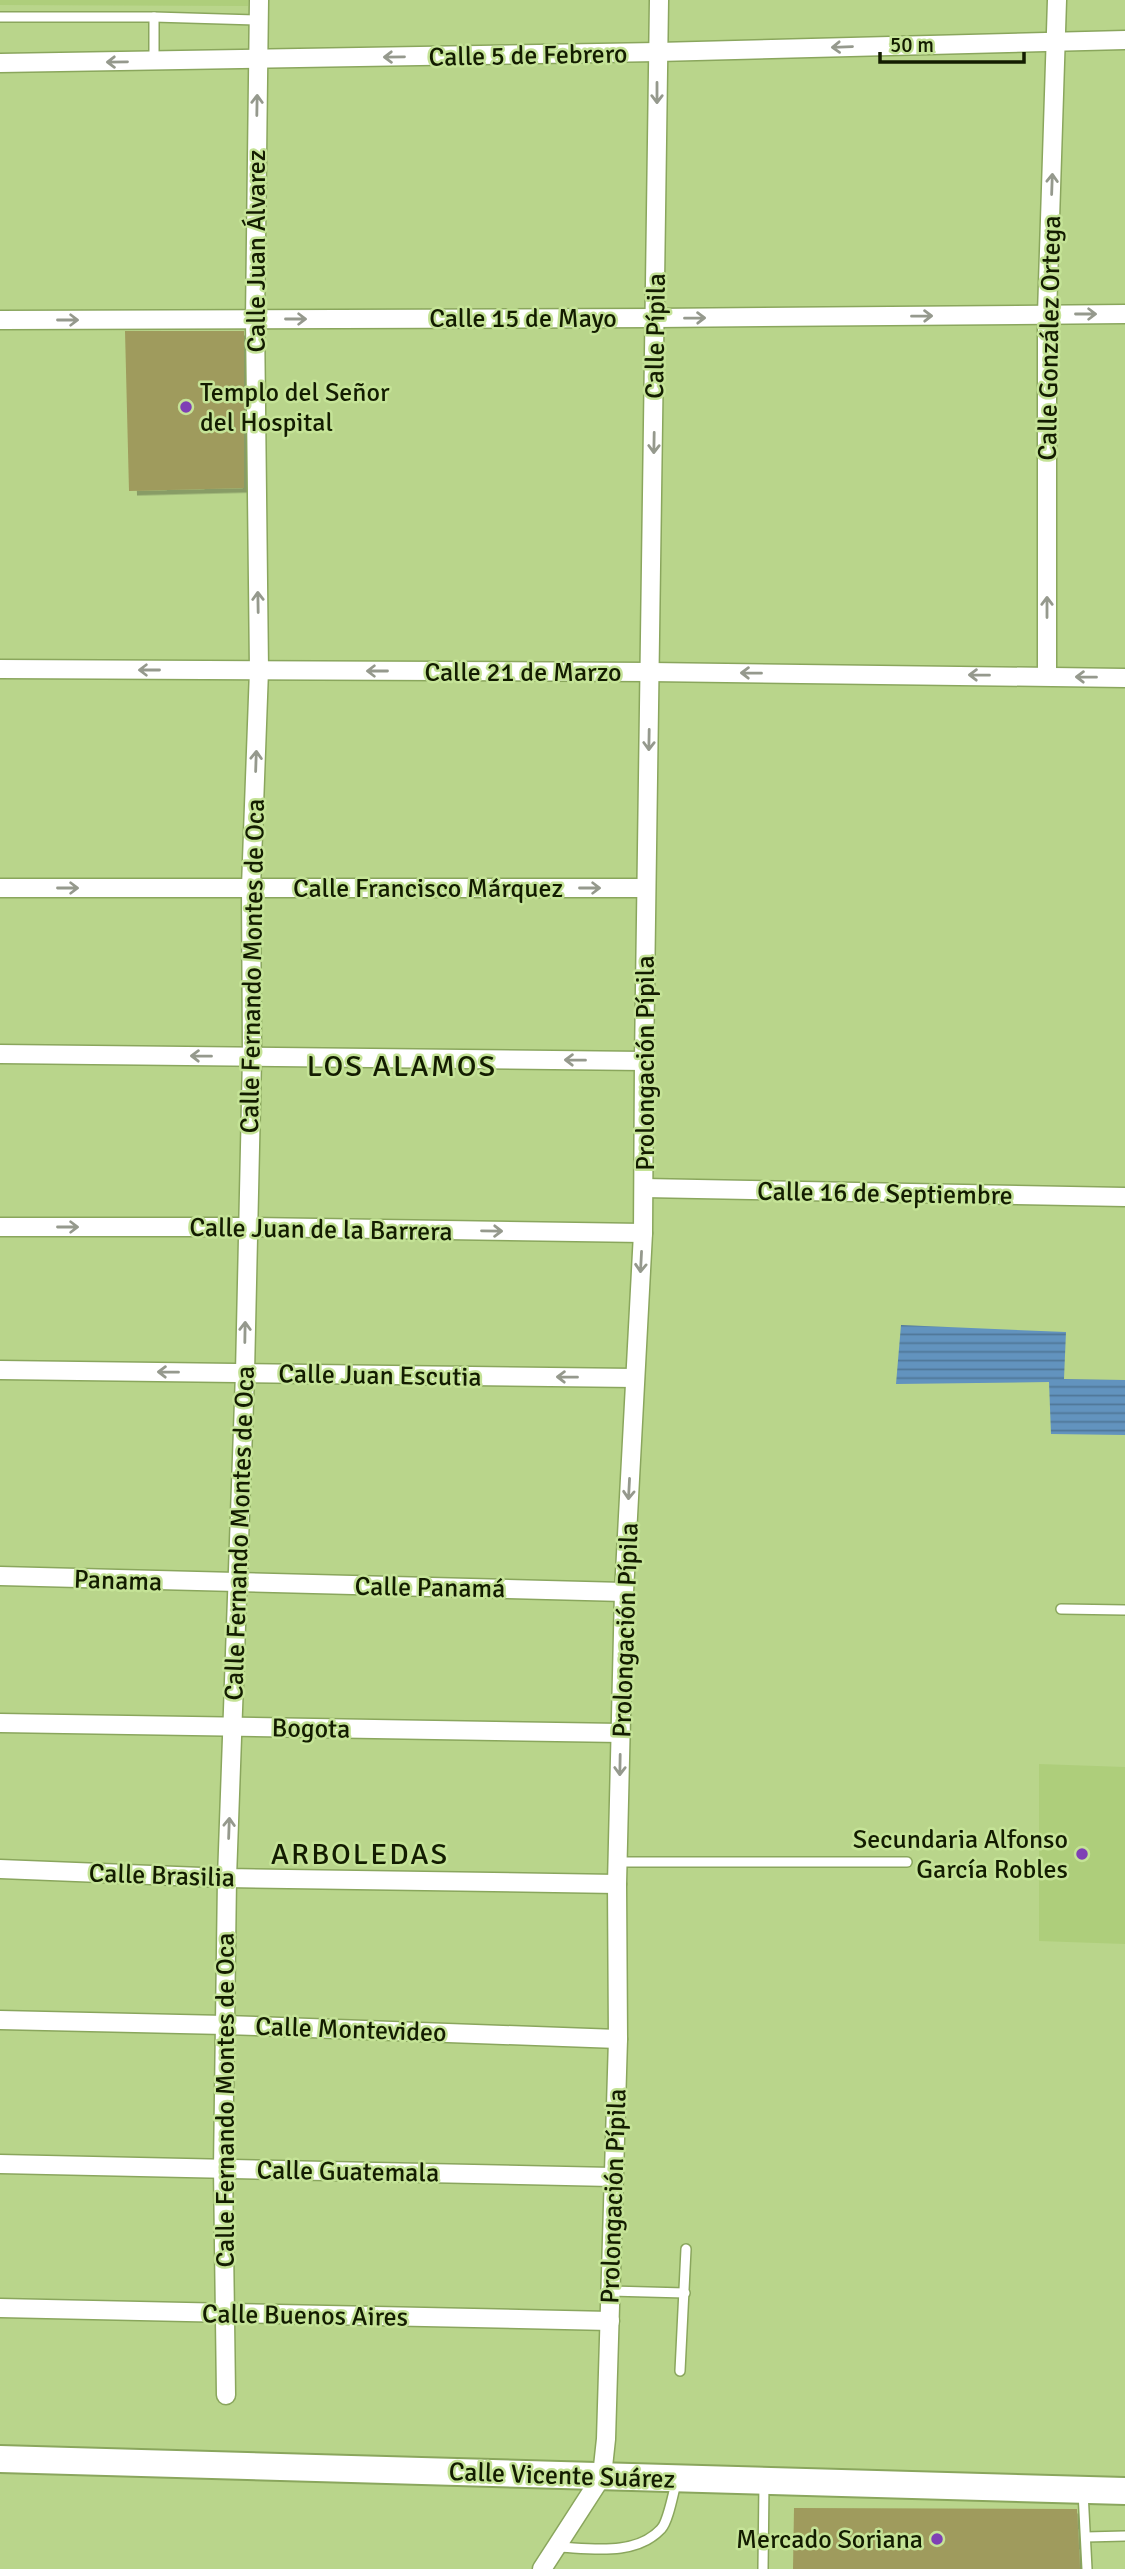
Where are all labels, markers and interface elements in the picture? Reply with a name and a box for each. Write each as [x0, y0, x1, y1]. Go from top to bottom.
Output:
scale bar [880, 21, 1024, 65]
text: 50 m [890, 32, 934, 58]
street label: Calle 5 de Febrero [428, 38, 628, 74]
one-way arrow [830, 40, 853, 54]
one-way arrow [383, 51, 406, 64]
one-way arrow [106, 55, 129, 69]
one-way arrow [650, 81, 664, 104]
one-way arrow [250, 94, 264, 117]
street label: Calle Juan Álvarez [241, 150, 273, 352]
one-way arrow [1045, 173, 1058, 196]
street label: Calle González Ortega [1032, 215, 1068, 461]
street label: Calle Pípila [639, 273, 673, 399]
street label: Calle 15 de Mayo [429, 303, 617, 335]
one-way arrow [1074, 307, 1097, 321]
one-way arrow [910, 309, 933, 323]
one-way arrow [683, 311, 706, 325]
one-way arrow [284, 312, 307, 326]
one-way arrow [56, 313, 79, 327]
place label: Templo del Señor del Hospital [200, 377, 390, 439]
marker: Templo del Señor del Hospital [178, 399, 194, 415]
one-way arrow [647, 431, 660, 454]
one-way arrow [251, 591, 265, 614]
one-way arrow [1040, 596, 1054, 619]
street label: Calle 21 de Marzo [424, 657, 622, 689]
one-way arrow [138, 663, 161, 677]
one-way arrow [365, 664, 388, 678]
one-way arrow [740, 666, 763, 680]
one-way arrow [967, 668, 990, 682]
one-way arrow [1075, 670, 1098, 683]
one-way arrow [642, 729, 655, 752]
one-way arrow [249, 750, 262, 773]
street label: Calle Fernando Montes de Oca [234, 798, 272, 1134]
street label: Calle Francisco Márquez [293, 873, 563, 905]
one-way arrow [56, 881, 79, 895]
one-way arrow [578, 881, 601, 895]
street label: Prolongación Pípila [630, 955, 662, 1171]
district label: LOS ALAMOS [307, 1048, 497, 1085]
one-way arrow [190, 1049, 213, 1063]
one-way arrow [564, 1054, 587, 1067]
street label: Calle 16 de Septiembre [757, 1176, 1013, 1212]
street label: Calle Juan de la Barrera [189, 1212, 453, 1248]
one-way arrow [56, 1220, 79, 1234]
one-way arrow [480, 1224, 503, 1238]
one-way arrow [635, 1250, 648, 1273]
one-way arrow [239, 1320, 252, 1343]
street label: Calle Juan Escutia [278, 1358, 482, 1394]
one-way arrow [156, 1365, 179, 1379]
street label: Calle Fernando Montes de Oca [218, 1365, 262, 1701]
one-way arrow [555, 1370, 578, 1384]
one-way arrow [623, 1477, 636, 1500]
street label: Prolongación Pípila [606, 1522, 646, 1738]
street label: Panama [73, 1563, 163, 1599]
street label: Calle Panamá [354, 1571, 506, 1605]
street label: Bogota [271, 1712, 351, 1746]
one-way arrow [614, 1754, 627, 1777]
one-way arrow [222, 1817, 236, 1840]
place label: Secundaria Alfonso García Robles [853, 1824, 1068, 1886]
district label: ARBOLEDAS [271, 1836, 449, 1873]
marker: Secundaria Alfonso García Robles [1074, 1846, 1090, 1862]
street label: Calle Brasilia [88, 1857, 236, 1895]
street label: Calle Fernando Montes de Oca [210, 1933, 242, 2267]
street label: Calle Montevideo [255, 2011, 447, 2049]
street label: Prolongación Pípila [594, 2088, 634, 2304]
street label: Calle Guatemala [256, 2154, 440, 2190]
street label: Calle Buenos Aires [202, 2298, 408, 2334]
street label: Calle Vicente Suárez [448, 2456, 676, 2496]
place label: Mercado Soriana [736, 2524, 923, 2556]
marker: Mercado Soriana [929, 2531, 945, 2547]

